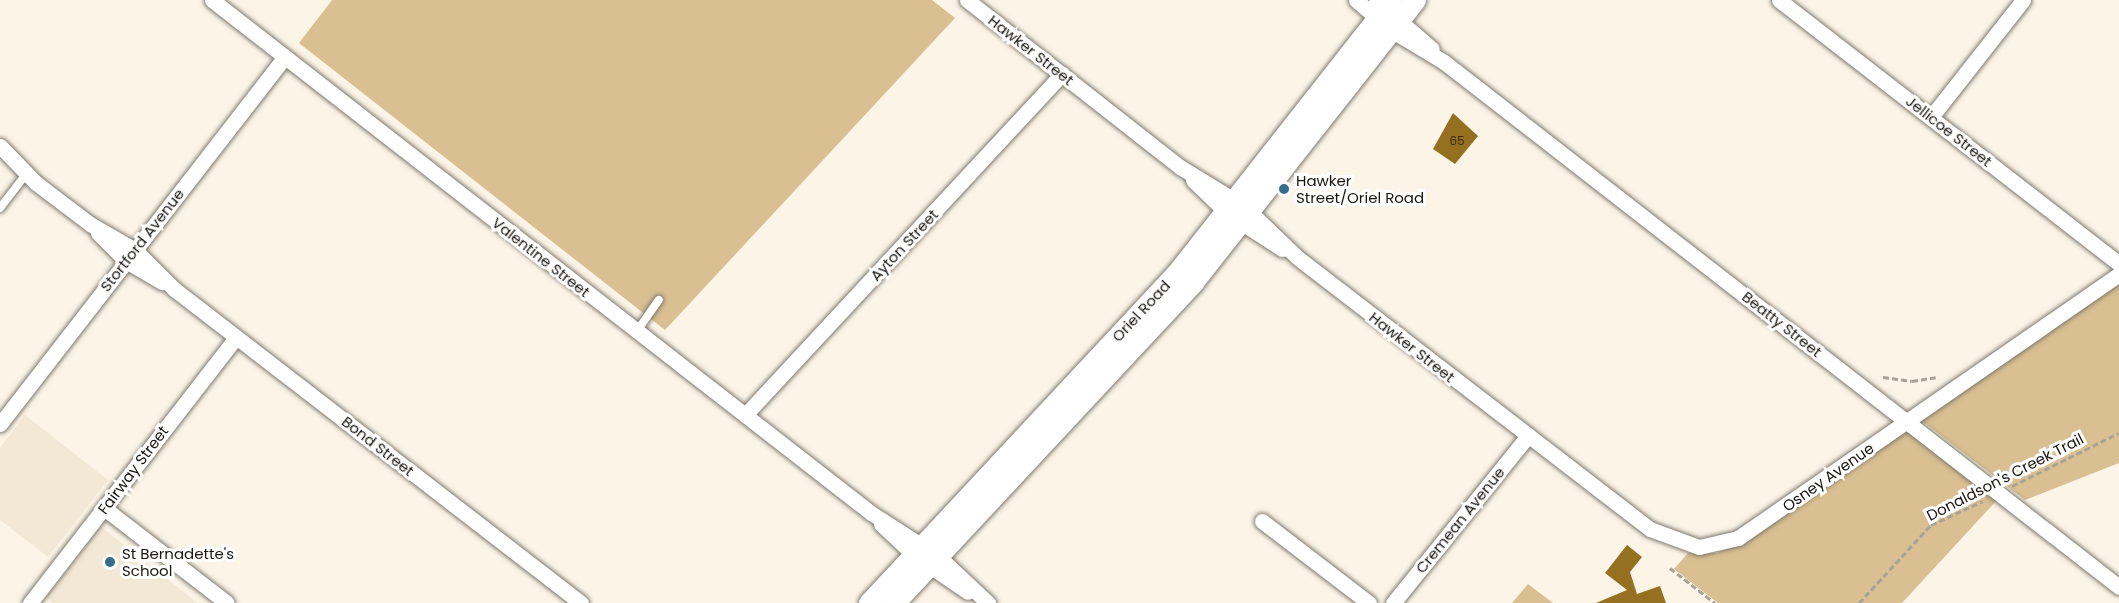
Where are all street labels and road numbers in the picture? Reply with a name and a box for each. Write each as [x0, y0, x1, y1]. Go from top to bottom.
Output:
street label: Hawker Street [985, 11, 1077, 89]
street label: Jellicoe Street [1902, 92, 1996, 170]
street label: Stortford Avenue [96, 185, 188, 295]
street label: Ayton Street [866, 206, 942, 284]
street label: Valentine Street [489, 213, 593, 301]
street label: Oriel Road [1108, 277, 1174, 345]
street label: Beatty Street [1739, 287, 1825, 361]
street label: Hawker Street [1366, 308, 1458, 386]
street label: Bond Street [338, 412, 418, 480]
street label: Fairway Street [94, 422, 172, 518]
street label: Donaldson's Creek Trail [1924, 430, 2086, 524]
street label: Osney Avenue [1779, 439, 1877, 515]
street label: Cremean Avenue [1412, 463, 1508, 577]

